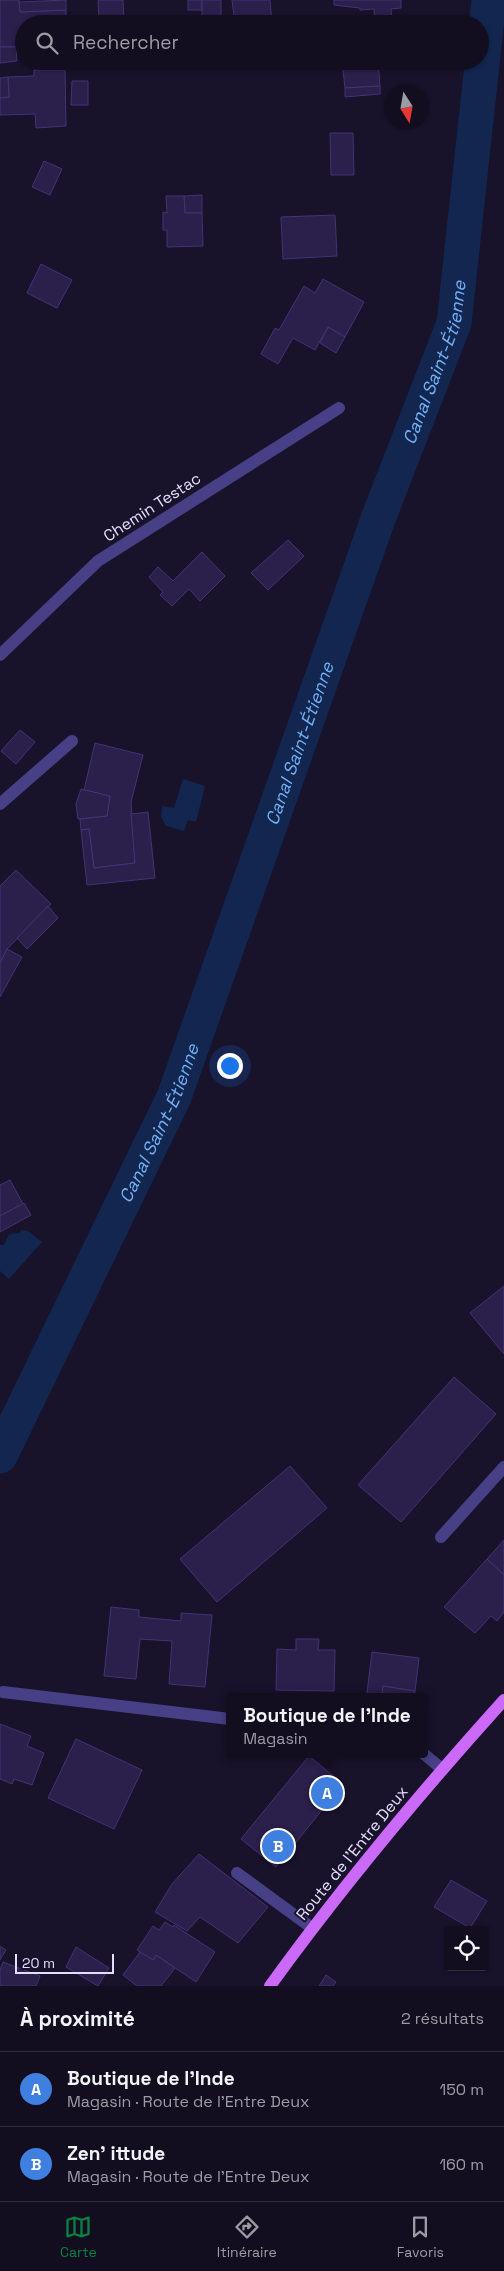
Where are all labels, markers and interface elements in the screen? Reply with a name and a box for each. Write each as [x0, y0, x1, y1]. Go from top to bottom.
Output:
search box [15, 15, 489, 70]
icon: search [33, 29, 61, 57]
text: Rechercher [73, 30, 179, 55]
north arrow [384, 85, 429, 130]
water label: Canal Saint-Étienne [397, 278, 470, 447]
street label: Chemin Testac [99, 468, 205, 546]
water label: Canal Saint-Étienne [259, 657, 339, 828]
water label: Canal Saint-Étienne [113, 1039, 204, 1206]
your location [217, 1053, 243, 1079]
popup [226, 1693, 428, 1758]
text: Boutique de l'Inde [243, 1703, 411, 1728]
text: Magasin [243, 1728, 308, 1749]
pin: A [311, 1774, 343, 1812]
street label: Route de l'Entre Deux [291, 1782, 413, 1924]
pin: B [262, 1827, 294, 1865]
map controls [444, 1926, 489, 1971]
button: locate [444, 1926, 489, 1971]
scale bar [15, 1951, 114, 1974]
text: 20 m [22, 1954, 55, 1972]
text: À proximité [20, 2005, 135, 2032]
text: 2 résultats [401, 2008, 484, 2029]
text: Boutique de l'Inde [67, 2066, 235, 2091]
text: A [31, 2079, 41, 2100]
text: 150 m [440, 2079, 484, 2100]
text: Magasin · Route de l'Entre Deux [67, 2091, 310, 2112]
text: Zen' ittude [67, 2141, 165, 2166]
text: B [31, 2154, 41, 2175]
text: 160 m [439, 2154, 484, 2175]
text: Magasin · Route de l'Entre Deux [67, 2166, 310, 2187]
tab: Carte [60, 2213, 97, 2261]
tab: Itinéraire [217, 2213, 277, 2261]
tab: Favoris [397, 2213, 444, 2261]

